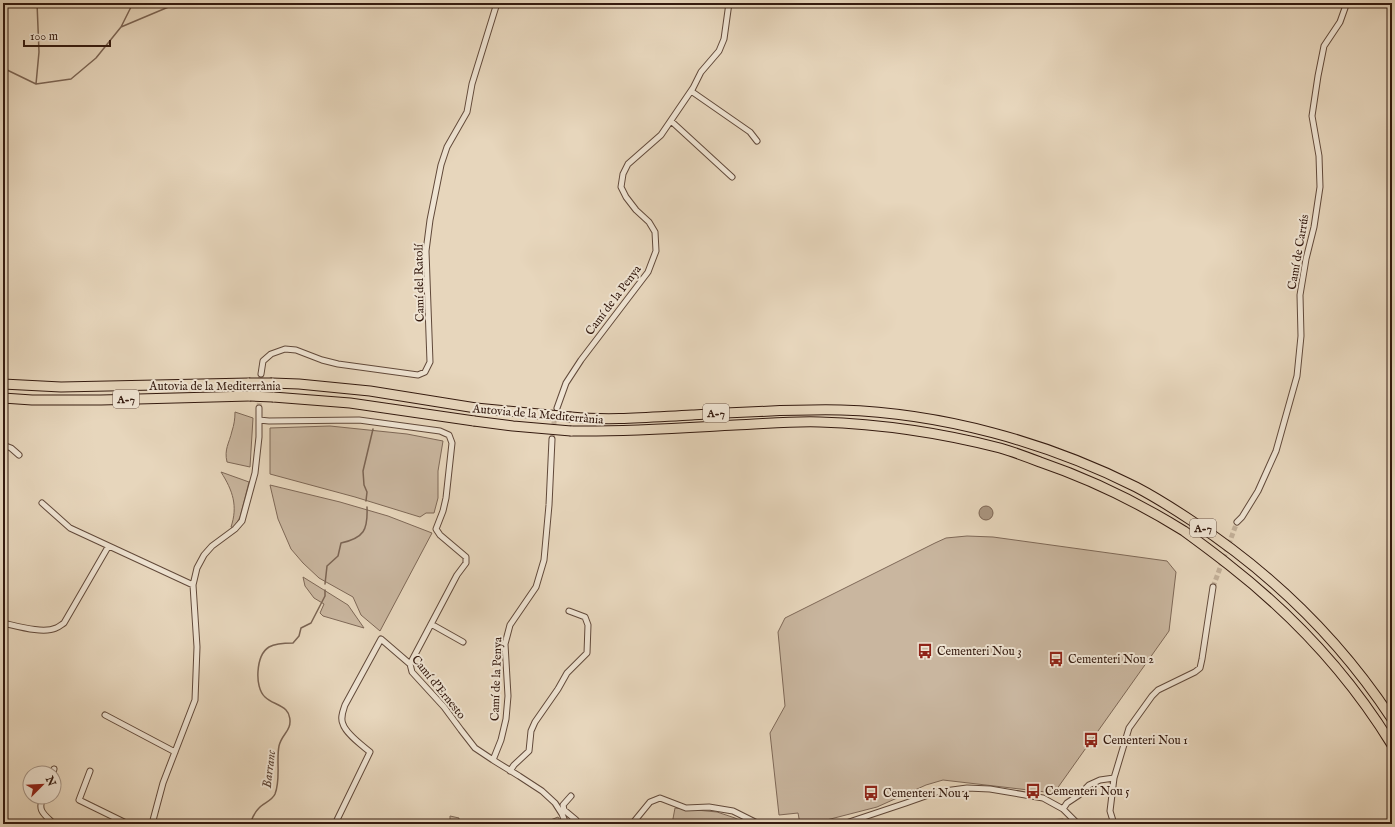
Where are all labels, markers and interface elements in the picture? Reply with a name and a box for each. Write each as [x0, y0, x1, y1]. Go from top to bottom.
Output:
scale bar [24, 22, 110, 48]
text: 100 m [30, 29, 58, 44]
street label: Camí de Carrús [1284, 213, 1313, 291]
street label: Camí del Ratolí [411, 243, 428, 322]
street label: Camí de la Penya [582, 262, 645, 338]
street label: Autovia de la Mediterrània [148, 379, 282, 394]
road number: A-7 [113, 390, 139, 408]
street label: Autovia de la Mediterrània [471, 401, 605, 428]
road number: A-7 [703, 404, 729, 422]
road number: A-7 [1190, 519, 1216, 537]
street label: Camí de la Penya [488, 636, 505, 721]
bus stop icon: Cementeri Nou 3 [916, 642, 934, 660]
place label: Cementeri Nou 3 [937, 644, 1022, 659]
bus stop icon: Cementeri Nou 2 [1047, 650, 1065, 668]
street label: Camí d'Ernesto [408, 652, 469, 723]
place label: Cementeri Nou 2 [1068, 652, 1154, 667]
bus stop icon: Cementeri Nou 1 [1082, 731, 1100, 749]
place label: Cementeri Nou 1 [1103, 733, 1188, 748]
water label: Barranc [259, 748, 280, 789]
north arrow [22, 765, 62, 805]
text: N [41, 773, 59, 789]
bus stop icon: Cementeri Nou 5 [1024, 782, 1042, 800]
bus stop icon: Cementeri Nou 4 [862, 784, 880, 802]
place label: Cementeri Nou 5 [1045, 784, 1130, 799]
place label: Cementeri Nou 4 [883, 786, 969, 801]

